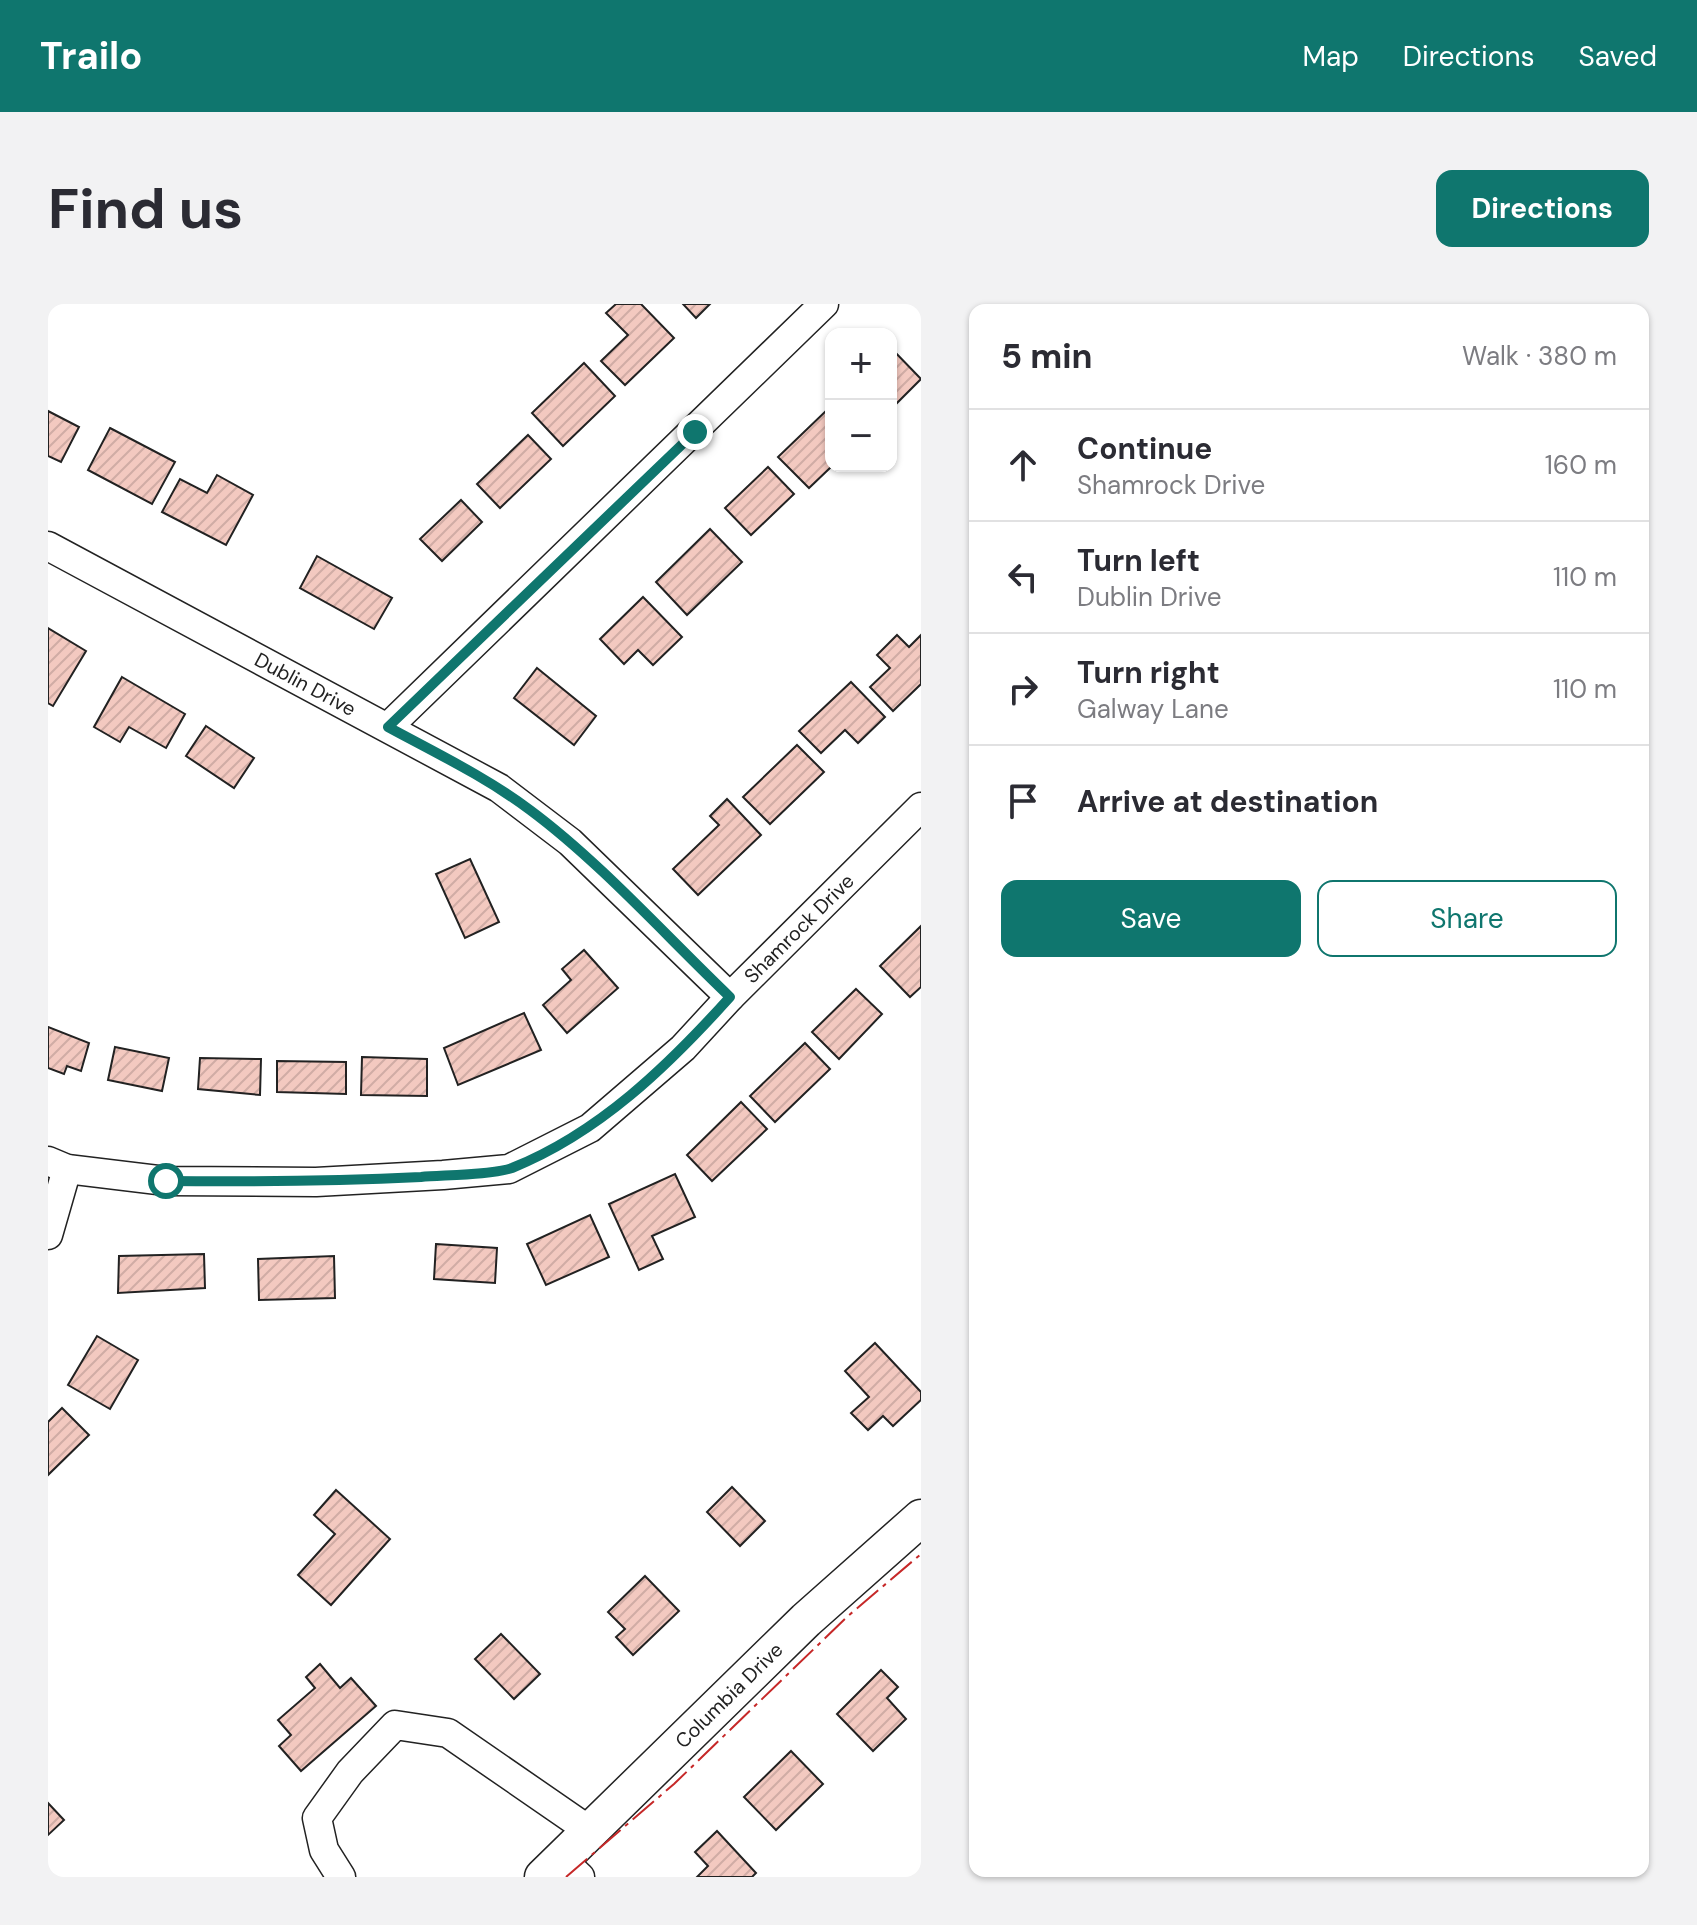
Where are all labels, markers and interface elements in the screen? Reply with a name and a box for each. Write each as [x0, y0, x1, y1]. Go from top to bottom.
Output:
text: Trailo [40, 31, 142, 81]
text: Map [1302, 38, 1359, 75]
text: Directions [1403, 38, 1535, 75]
text: Saved [1579, 38, 1657, 75]
button: Directions [1436, 170, 1649, 247]
text: Find us [48, 172, 243, 245]
map controls [825, 328, 897, 472]
button: + [825, 328, 897, 400]
text: 5 min [1001, 334, 1092, 379]
text: Walk · 380 m [1462, 339, 1617, 373]
button: − [825, 400, 897, 472]
route end [677, 414, 713, 450]
text: Continue [1077, 429, 1212, 468]
icon: ahead [1001, 443, 1045, 487]
text: 160 m [1545, 448, 1617, 482]
text: Shamrock Drive [1077, 468, 1265, 502]
text: Turn left [1077, 541, 1200, 580]
icon: left [1001, 555, 1045, 599]
text: 110 m [1553, 560, 1617, 594]
text: Dublin Drive [1077, 580, 1222, 614]
street label: Dublin Drive [250, 646, 360, 722]
text: Turn right [1077, 653, 1220, 692]
icon: right [1001, 667, 1045, 711]
text: 110 m [1553, 672, 1617, 706]
text: Galway Lane [1077, 692, 1229, 726]
icon: arrive [1001, 779, 1045, 823]
text: Arrive at destination [1077, 782, 1378, 821]
street label: Shamrock Drive [738, 868, 860, 989]
button: Save [1001, 880, 1301, 957]
button: Share [1317, 880, 1617, 957]
route start [148, 1163, 184, 1199]
street label: Columbia Drive [669, 1637, 788, 1754]

